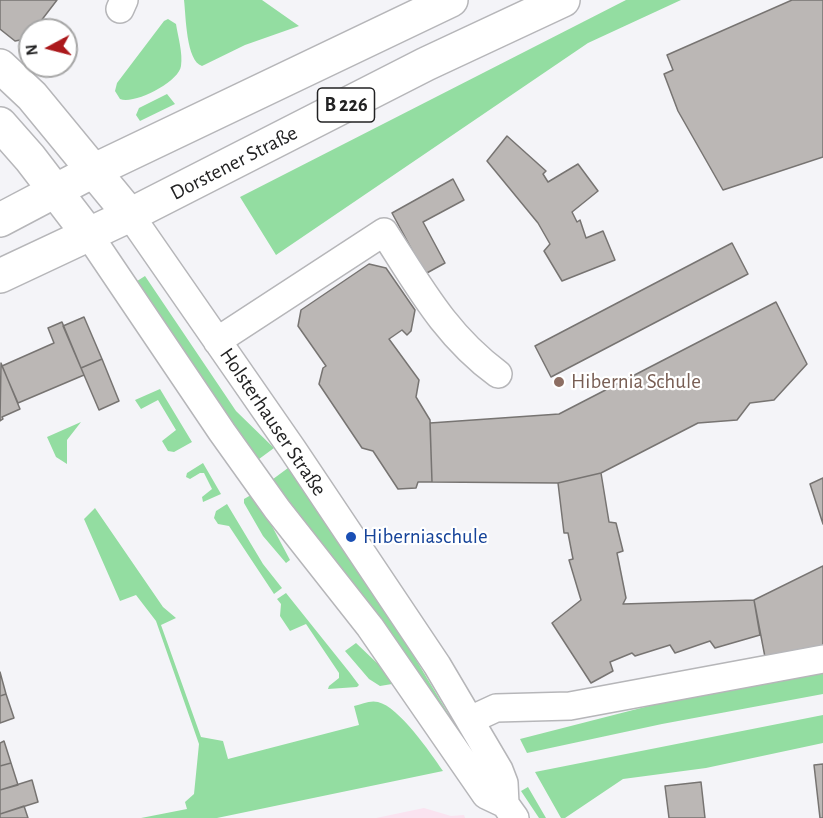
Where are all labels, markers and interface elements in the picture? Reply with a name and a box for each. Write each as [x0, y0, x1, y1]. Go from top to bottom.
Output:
north arrow [18, 18, 78, 78]
text: N [24, 43, 41, 56]
road number: B 226 [318, 88, 374, 122]
street label: Dorstener Straße [166, 120, 302, 206]
street label: Holsterhauser Straße [214, 343, 332, 501]
place label: Hibernia Schule [571, 369, 701, 395]
marker: Hibernia Schule [552, 375, 566, 389]
place label: Hiberniaschule [363, 524, 488, 550]
marker: Hiberniaschule [344, 530, 358, 544]

